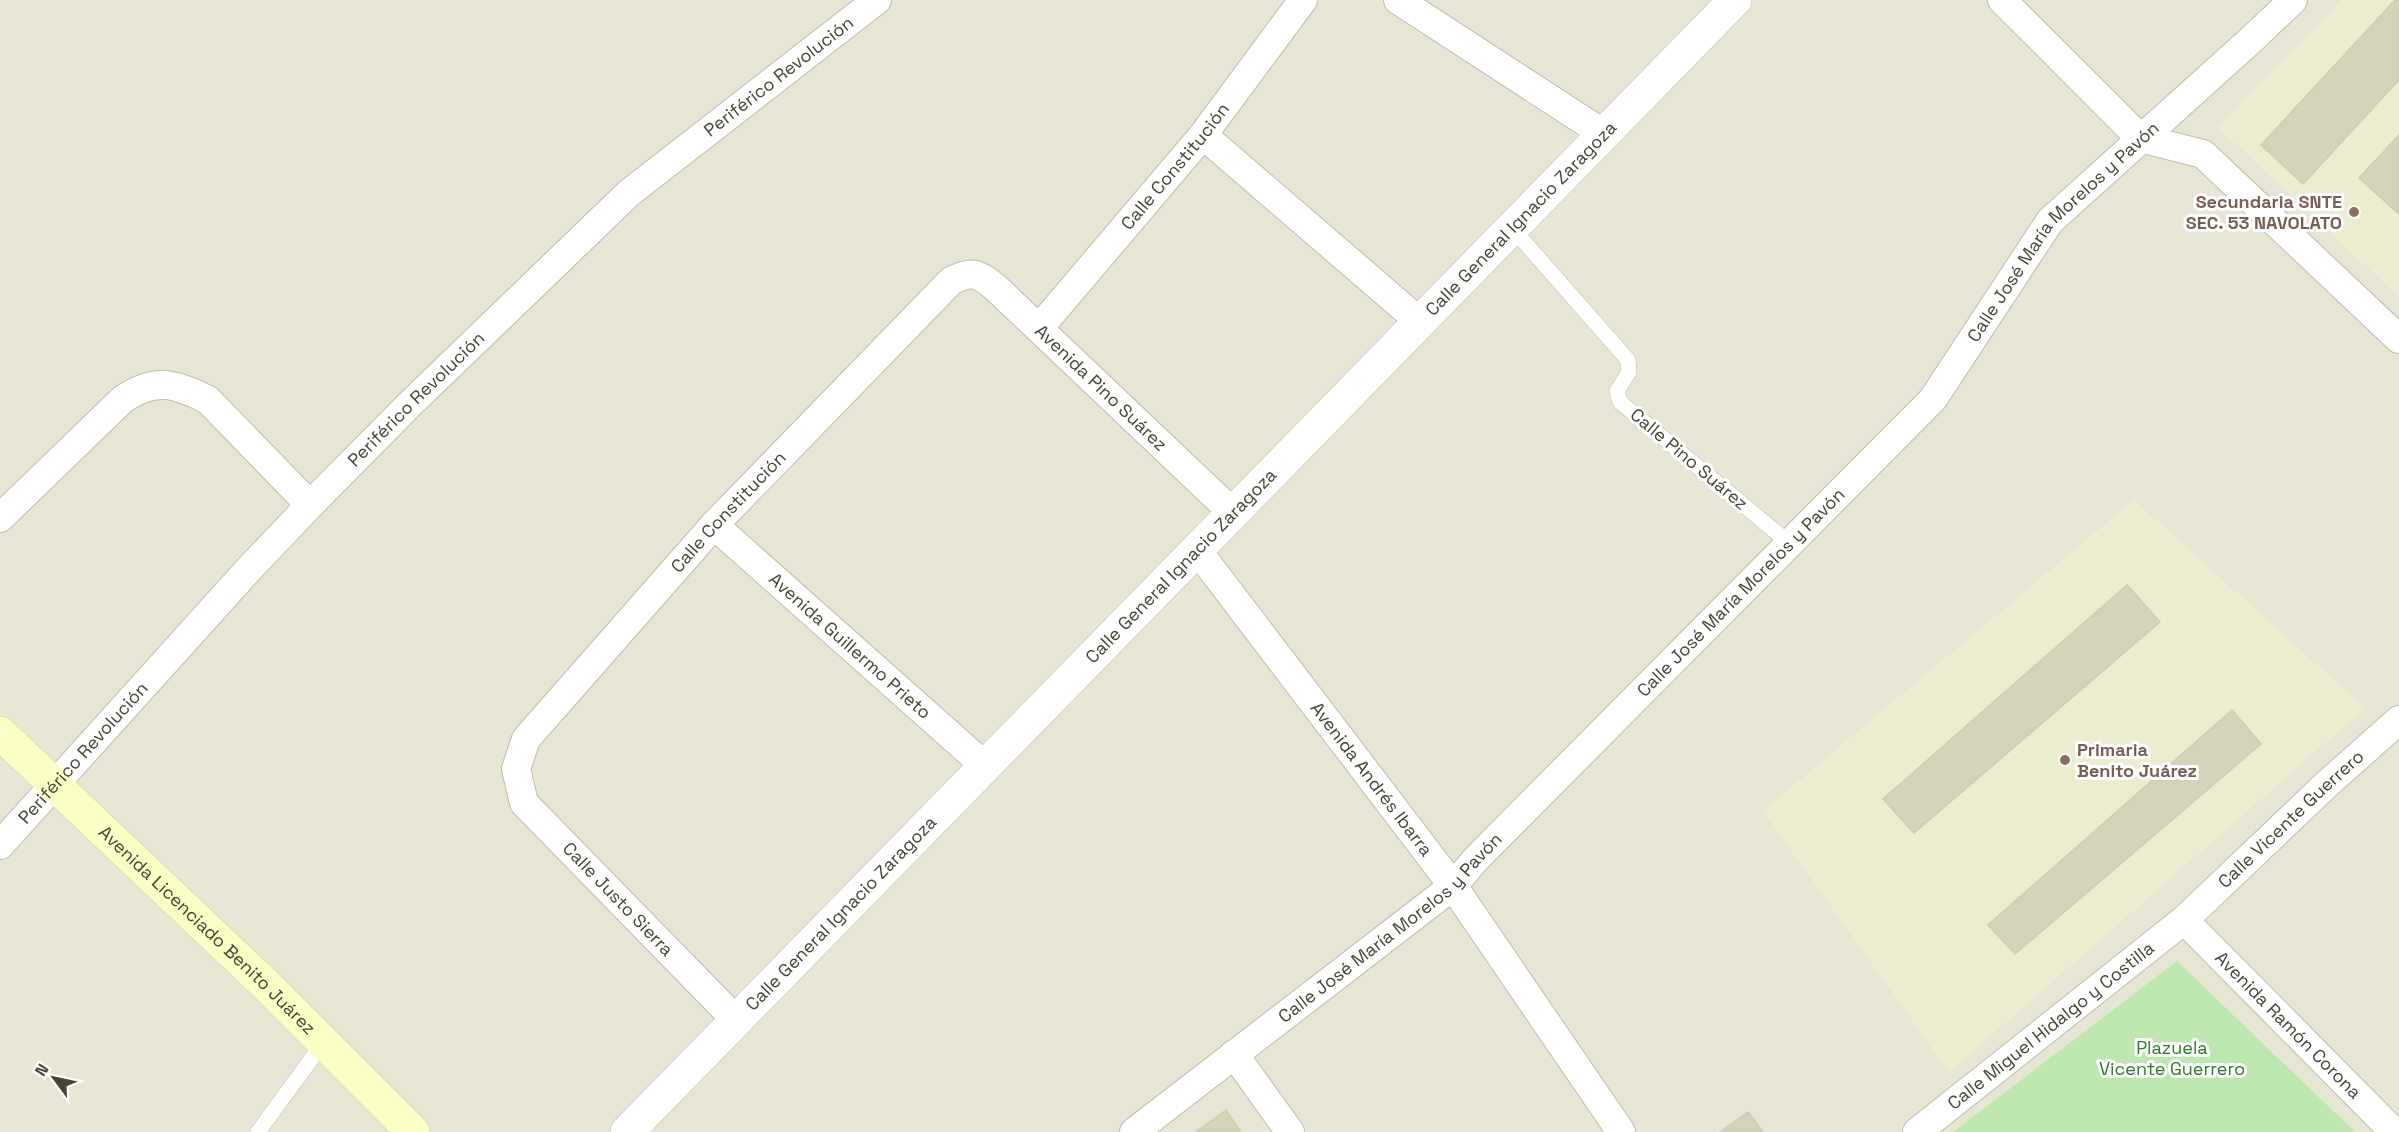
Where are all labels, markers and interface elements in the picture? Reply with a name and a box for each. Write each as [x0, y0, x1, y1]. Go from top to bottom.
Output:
street label: Periférico Revolución [699, 11, 858, 142]
street label: Calle Constitución [1115, 98, 1234, 234]
street label: Calle General Ignacio Zaragoza [1420, 116, 1621, 321]
street label: Calle José María Morelos y Pavón [1962, 116, 2164, 346]
place label: Secundaria SNTE SEC. 53 NAVOLATO [2186, 190, 2342, 234]
marker: Secundaria SNTE SEC. 53 NAVOLATO [2347, 205, 2361, 219]
street label: Avenida Pino Suárez [1030, 319, 1172, 456]
street label: Periférico Revolución [342, 326, 489, 471]
street label: Calle Pino Suárez [1626, 403, 1753, 515]
street label: Calle Constitución [665, 446, 790, 577]
street label: Calle General Ignacio Zaragoza [1080, 463, 1281, 668]
street label: Calle José María Morelos y Pavón [1632, 483, 1849, 702]
street label: Avenida Guillermo Prieto [764, 567, 936, 724]
street label: Periférico Revolución [13, 677, 153, 828]
street label: Avenida Andrés Ibarra [1306, 697, 1438, 861]
place label: Primaria Benito Juárez [2077, 738, 2197, 782]
street label: Calle Vicente Guerrero [2213, 745, 2368, 893]
marker: Primaria Benito Juárez [2058, 753, 2072, 767]
street label: Calle General Ignacio Zaragoza [740, 811, 941, 1015]
street label: Avenida Licenciado Benito Juárez [94, 821, 321, 1039]
street label: Calle José María Morelos y Pavón [1273, 828, 1507, 1028]
street label: Calle Justo Sierra [558, 837, 679, 961]
street label: Calle Miguel Hidalgo y Costilla [1942, 936, 2159, 1114]
street label: Avenida Ramón Corona [2210, 946, 2367, 1104]
park label: Plazuela Vicente Guerrero [2099, 1036, 2245, 1080]
north arrow [24, 1048, 84, 1108]
text: N [30, 1060, 54, 1080]

